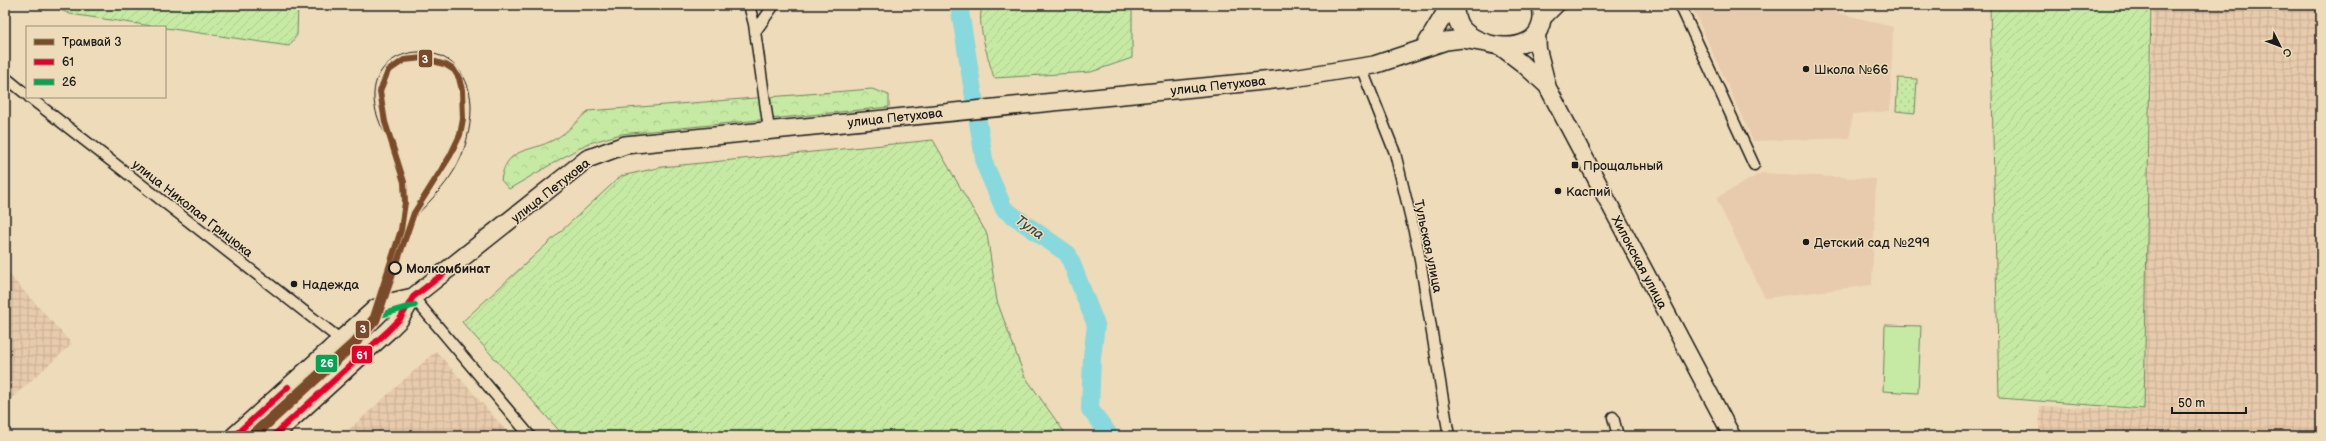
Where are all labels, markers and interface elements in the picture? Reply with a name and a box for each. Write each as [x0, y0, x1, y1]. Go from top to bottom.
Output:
legend [26, 26, 166, 98]
north arrow [2260, 26, 2300, 66]
text: Трамвай 3 [62, 35, 122, 50]
text: С [2279, 45, 2294, 60]
line badge: 3 [418, 49, 433, 68]
text: 3 [422, 53, 429, 66]
text: 61 [62, 55, 74, 70]
place label: Школа №66 [1814, 62, 1888, 78]
marker: Школа №66 [1801, 64, 1811, 74]
street label: улица Петухова [1170, 73, 1267, 99]
text: 26 [62, 75, 76, 90]
street label: улица Петухова [847, 105, 944, 131]
street label: улица Петухова [508, 155, 593, 226]
street label: улица Николая Грицюка [129, 157, 256, 261]
place label: Прощальный [1583, 158, 1663, 174]
marker: Прощальный [1570, 160, 1580, 170]
place label: Каспий [1566, 184, 1611, 200]
marker: Каспий [1553, 186, 1563, 196]
street label: Тульская улица [1410, 198, 1446, 295]
water label: Тула [1012, 212, 1047, 243]
street label: Хилокская улица [1608, 213, 1671, 312]
place label: Детский сад №299 [1814, 235, 1930, 251]
marker: Детский сад №299 [1801, 237, 1811, 247]
marker: Молкомбинат [388, 261, 402, 275]
place label: Молкомбинат [406, 261, 491, 277]
place label: Надежда [302, 277, 359, 293]
marker: Надежда [289, 279, 299, 289]
line badge: 3 [355, 320, 370, 339]
text: 3 [360, 323, 367, 336]
line badge: 61 [351, 345, 373, 364]
text: 61 [356, 349, 368, 362]
line badge: 26 [315, 354, 338, 373]
text: 26 [320, 357, 334, 370]
scale bar [2172, 389, 2246, 415]
text: 50 m [2178, 396, 2205, 411]

